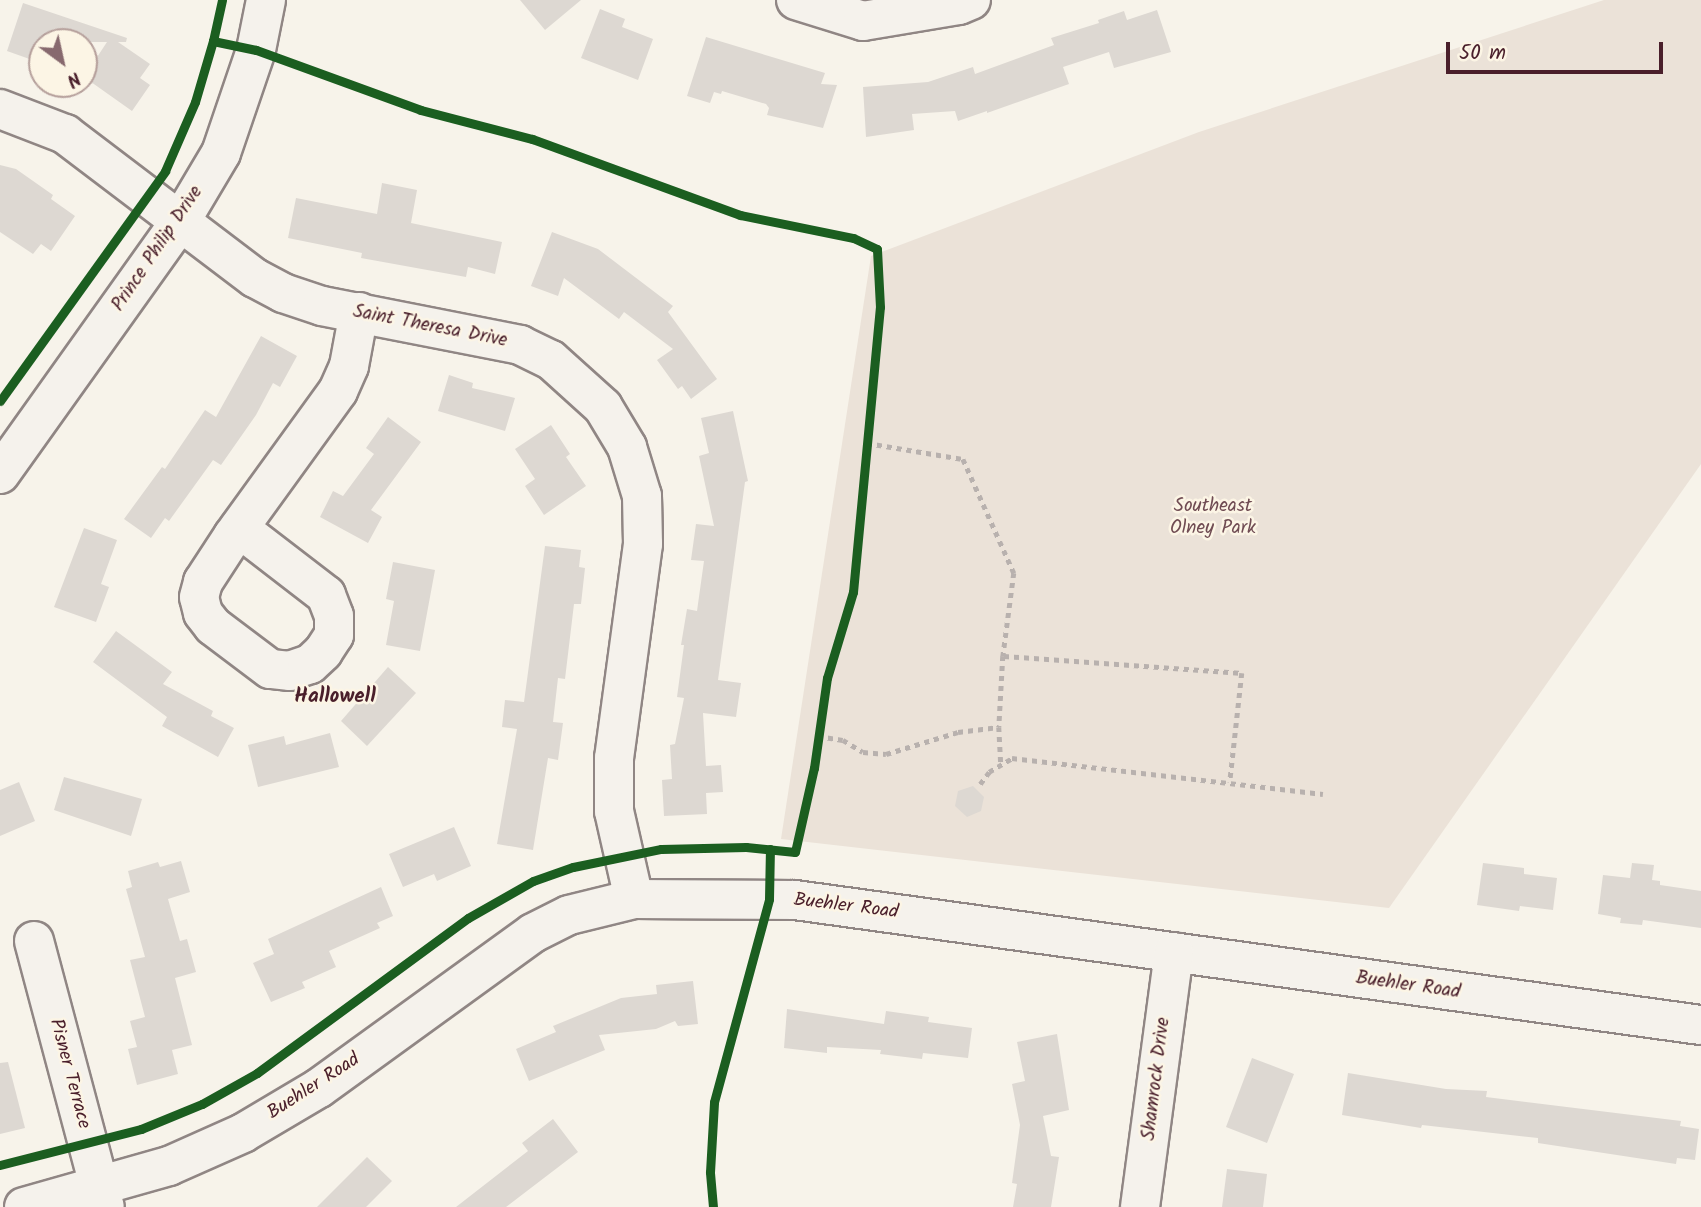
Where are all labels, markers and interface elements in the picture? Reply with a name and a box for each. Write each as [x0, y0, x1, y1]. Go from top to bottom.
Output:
north arrow [28, 28, 98, 98]
scale bar [1449, 28, 1666, 72]
text: 50 m [1459, 37, 1506, 70]
text: N [60, 63, 87, 95]
street label: Prince Philip Drive [108, 182, 208, 316]
street label: Saint Theresa Drive [351, 301, 509, 353]
park label: Southeast Olney Park [1170, 496, 1256, 540]
district label: Hallowell [294, 684, 376, 710]
street label: Buehler Road [792, 889, 900, 925]
street label: Buehler Road [1354, 967, 1462, 1005]
street label: Shamrock Drive [1138, 1016, 1176, 1142]
street label: Pisner Terrace [43, 1017, 95, 1131]
street label: Buehler Road [264, 1049, 364, 1125]

